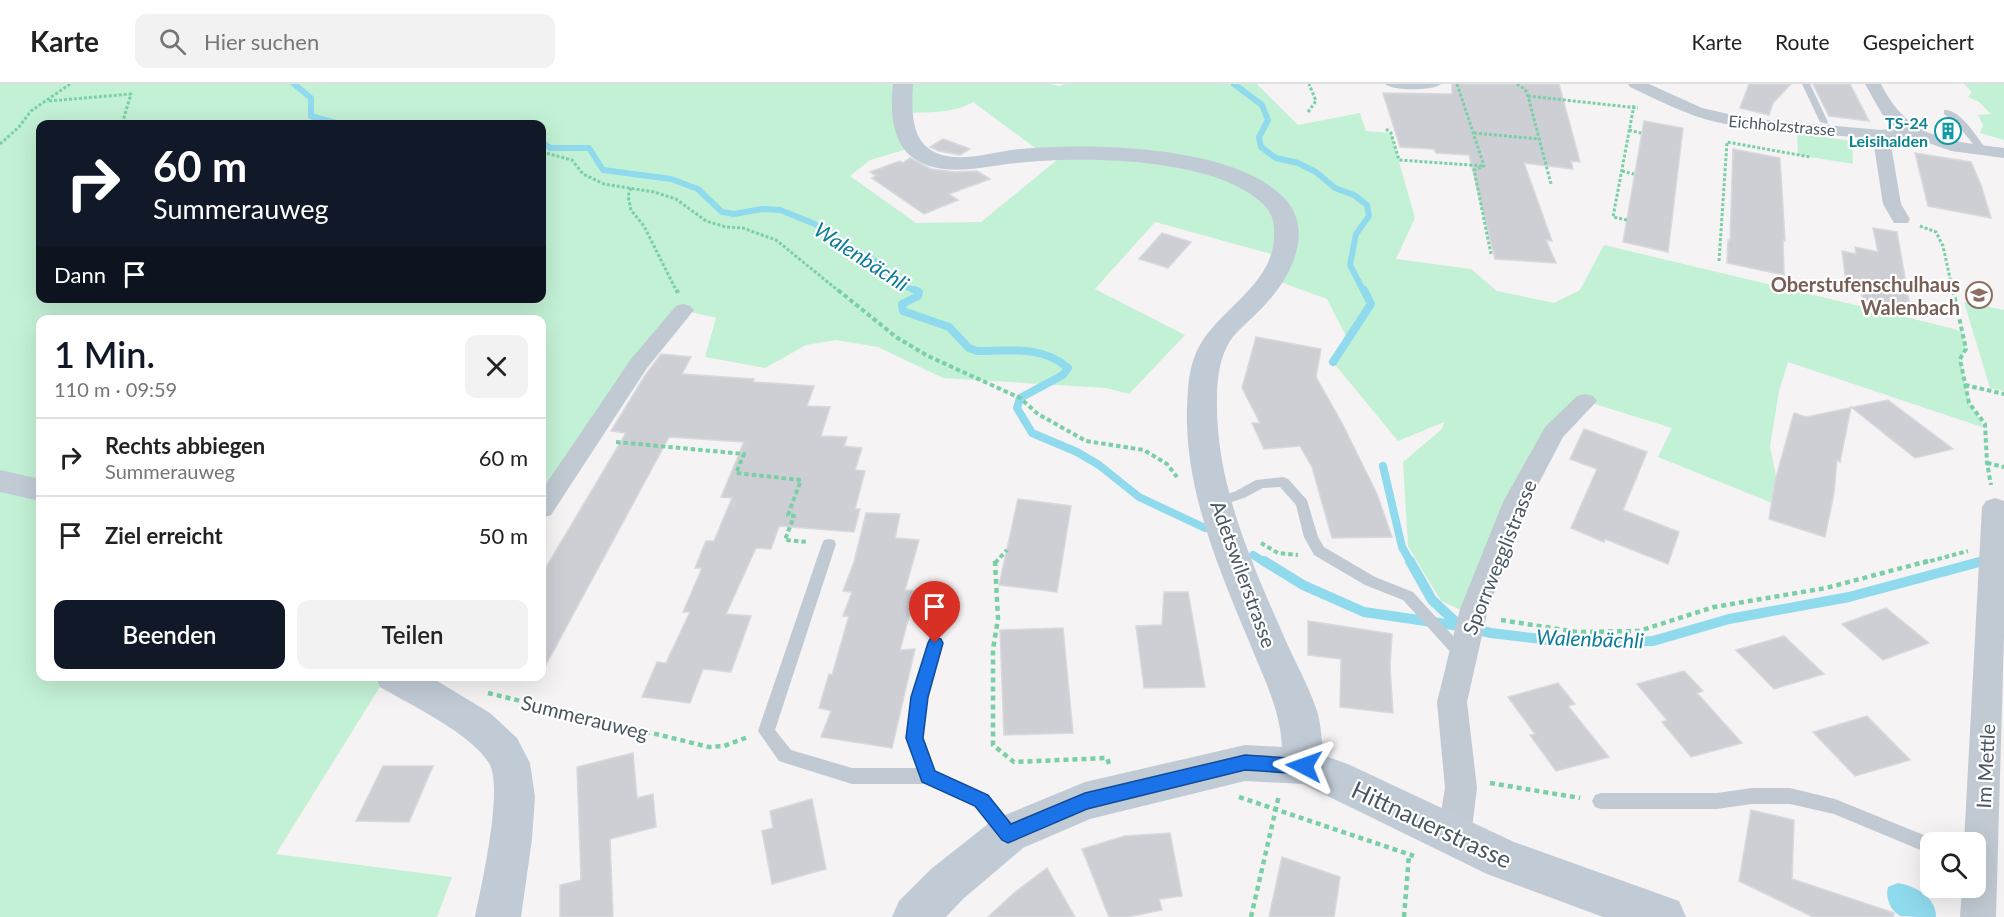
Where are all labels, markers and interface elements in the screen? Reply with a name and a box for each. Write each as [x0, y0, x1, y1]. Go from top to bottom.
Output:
search box [135, 14, 555, 68]
text: Karte [30, 24, 99, 58]
icon: search [156, 25, 189, 58]
text: Hier suchen [204, 28, 319, 55]
text: Karte [1692, 29, 1742, 54]
text: Route [1775, 29, 1830, 54]
text: Gespeichert [1863, 29, 1974, 54]
street label: Eichholzstrasse [1728, 111, 1836, 139]
place label: TS-24 Leisihalden [1849, 113, 1928, 150]
building icon: TS-24 Leisihalden [1933, 116, 1963, 146]
text: 60 m [153, 141, 247, 191]
icon: right [54, 144, 132, 222]
text: Summerauweg [153, 192, 329, 225]
water label: Walenbächli [810, 216, 914, 296]
icon: arrive [118, 258, 151, 291]
text: Dann [54, 261, 106, 288]
place label: Oberstufenschulhaus Walenbach [1771, 272, 1960, 319]
school or university icon: Oberstufenschulhaus Walenbach [1964, 280, 1994, 310]
text: 1 Min. [54, 332, 155, 376]
button: close [465, 335, 528, 398]
text: 110 m · 09:59 [54, 377, 177, 401]
text: Rechts abbiegen [105, 432, 265, 459]
icon: right [54, 441, 87, 474]
text: 60 m [479, 444, 528, 471]
text: Summerauweg [105, 459, 235, 483]
street label: Sporrwegglistrasse [1457, 476, 1541, 638]
street label: Adetswilerstrasse [1206, 497, 1282, 651]
icon: arrive [54, 519, 87, 552]
text: Ziel erreicht [105, 522, 223, 549]
text: 50 m [479, 522, 528, 549]
pin [909, 581, 960, 643]
icon: arrive [918, 590, 951, 623]
button: Beenden [54, 600, 285, 669]
button: Teilen [297, 600, 528, 669]
water label: Walenbächli [1536, 624, 1644, 652]
street label: Summerauweg [519, 690, 651, 744]
street label: Im Mettle [1971, 723, 1999, 809]
position arrow [1272, 734, 1336, 798]
street label: Hittnauerstrasse [1347, 774, 1517, 874]
map controls [1920, 832, 1986, 898]
button: search [1920, 832, 1986, 898]

